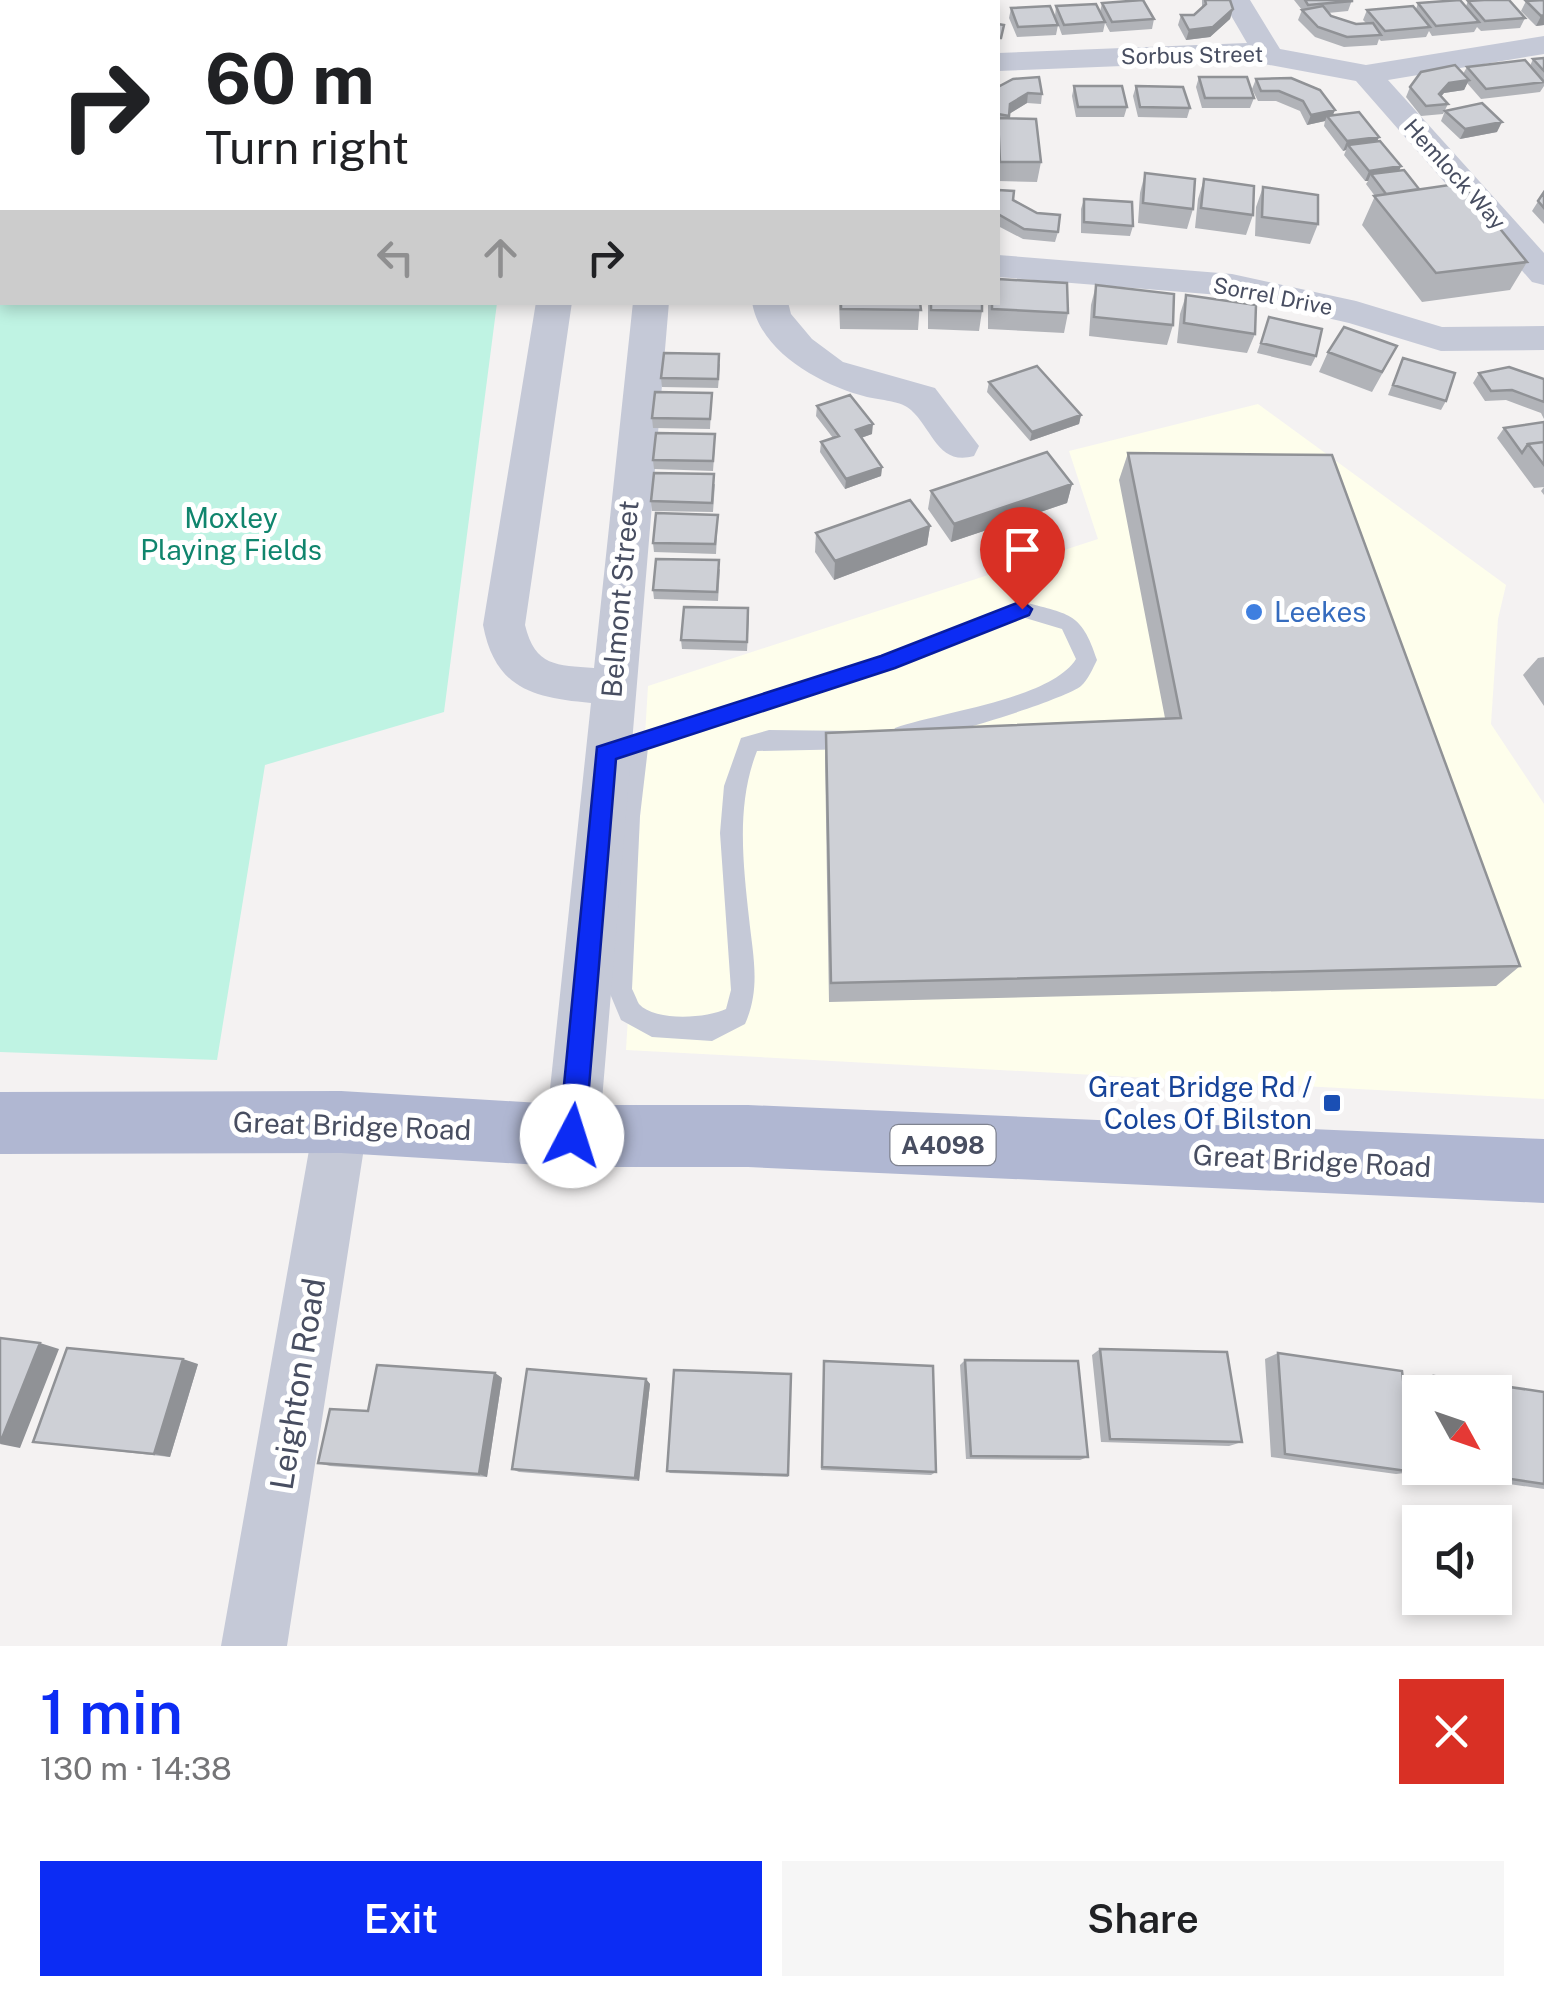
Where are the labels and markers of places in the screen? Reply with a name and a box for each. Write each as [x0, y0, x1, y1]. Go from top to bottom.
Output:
pin [980, 507, 1065, 610]
place label: Leekes [1274, 595, 1366, 628]
marker: Leekes [1243, 601, 1265, 623]
place label: Great Bridge Rd / Coles Of Bilston [1088, 1070, 1312, 1135]
marker: Great Bridge Rd / Coles Of Bilston [1321, 1092, 1343, 1114]

